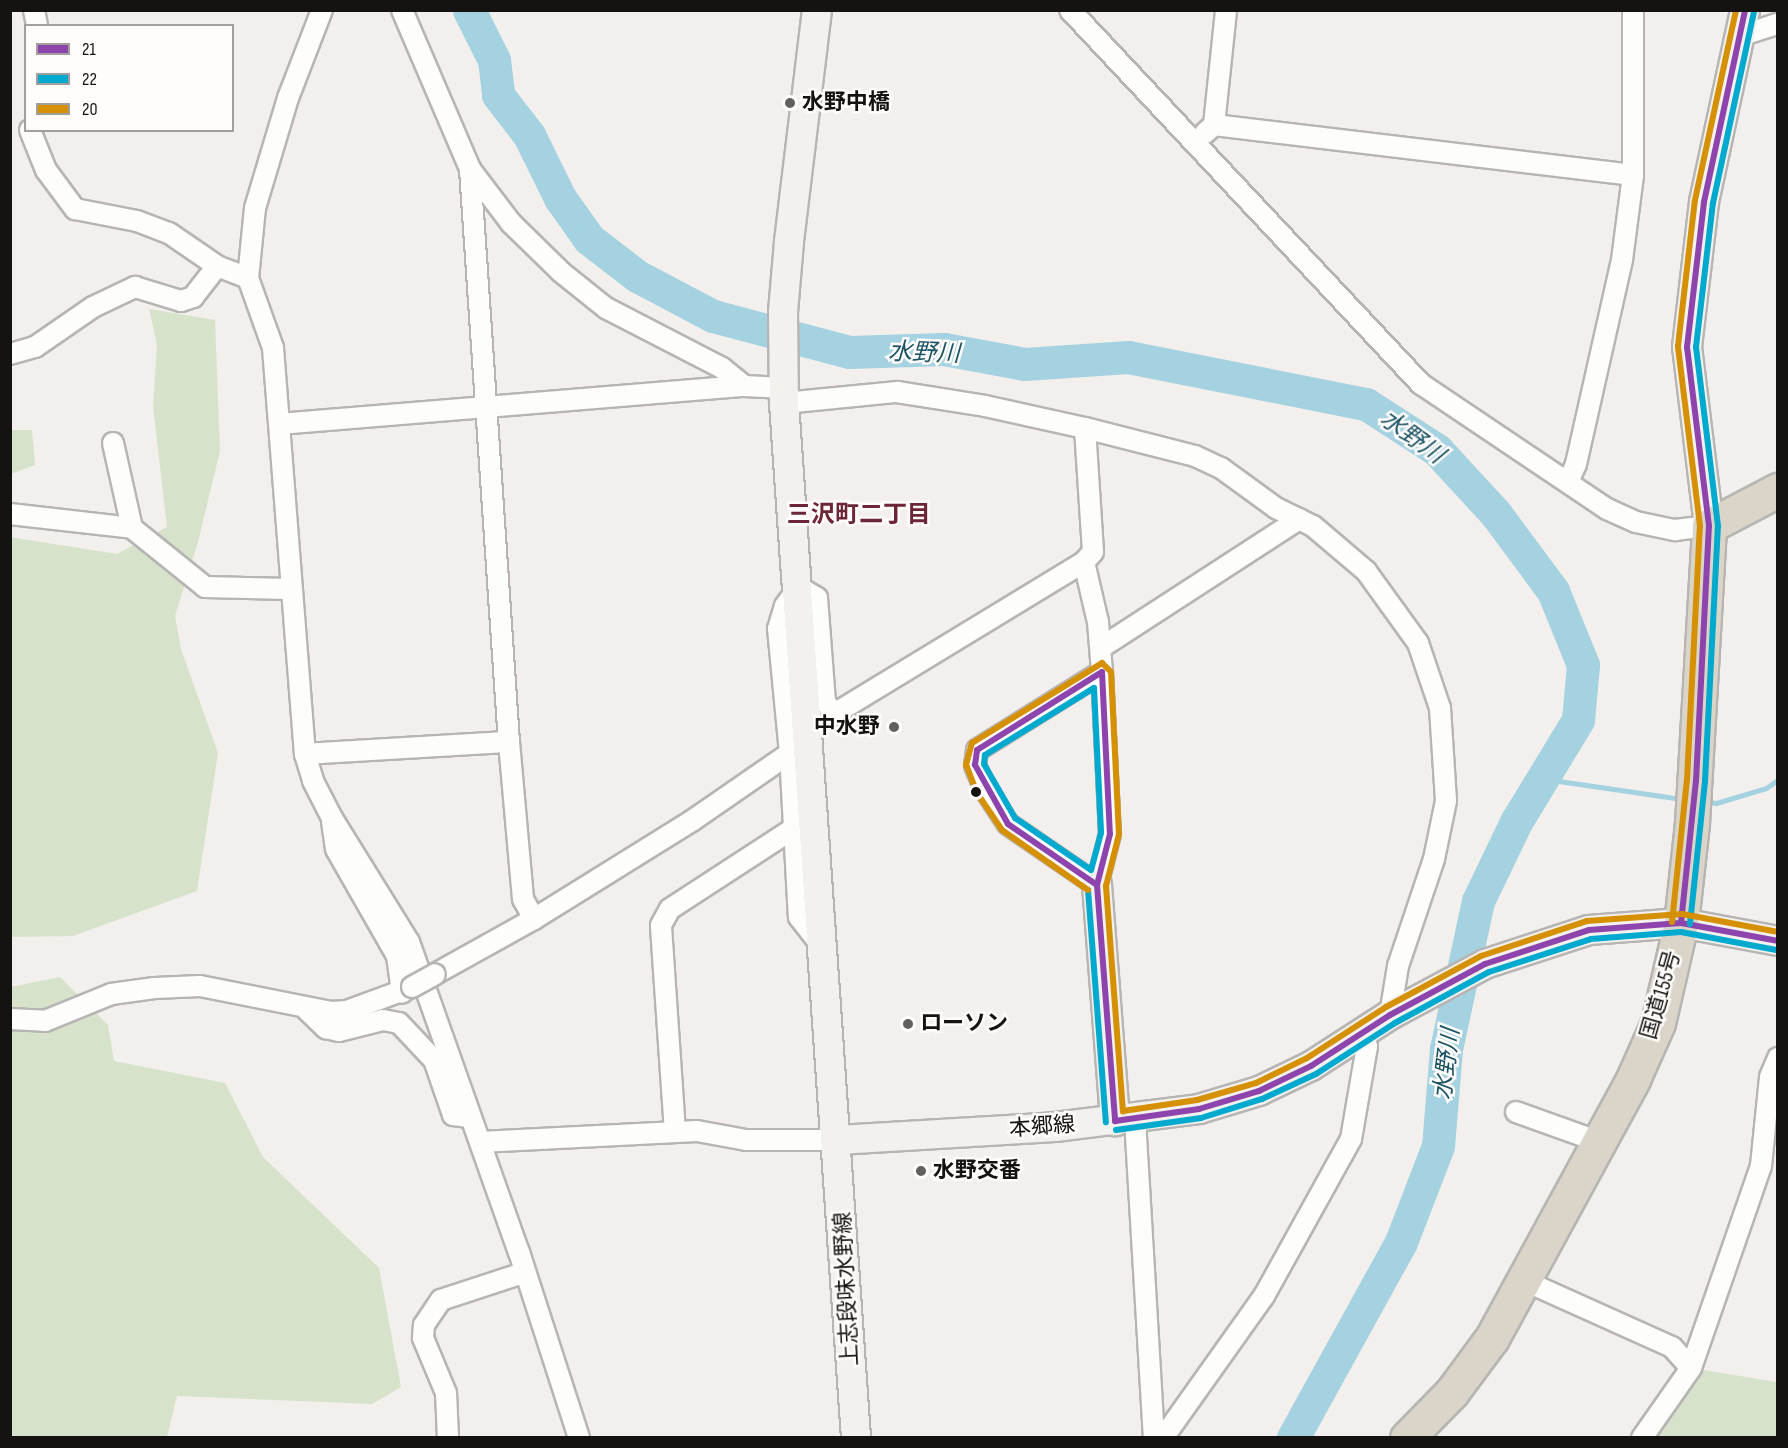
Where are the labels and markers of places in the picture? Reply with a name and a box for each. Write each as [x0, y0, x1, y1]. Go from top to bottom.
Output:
place label: 水野中橋 [802, 90, 890, 116]
marker: 水野中橋 [783, 96, 797, 110]
place label: 中水野 [814, 714, 880, 740]
marker: 中水野 [885, 718, 903, 736]
unlabelled marker [970, 786, 982, 798]
place label: ローソン [920, 1011, 1008, 1037]
marker: ローソン [901, 1017, 915, 1031]
place label: 水野交番 [933, 1158, 1021, 1184]
marker: 水野交番 [914, 1164, 928, 1178]

